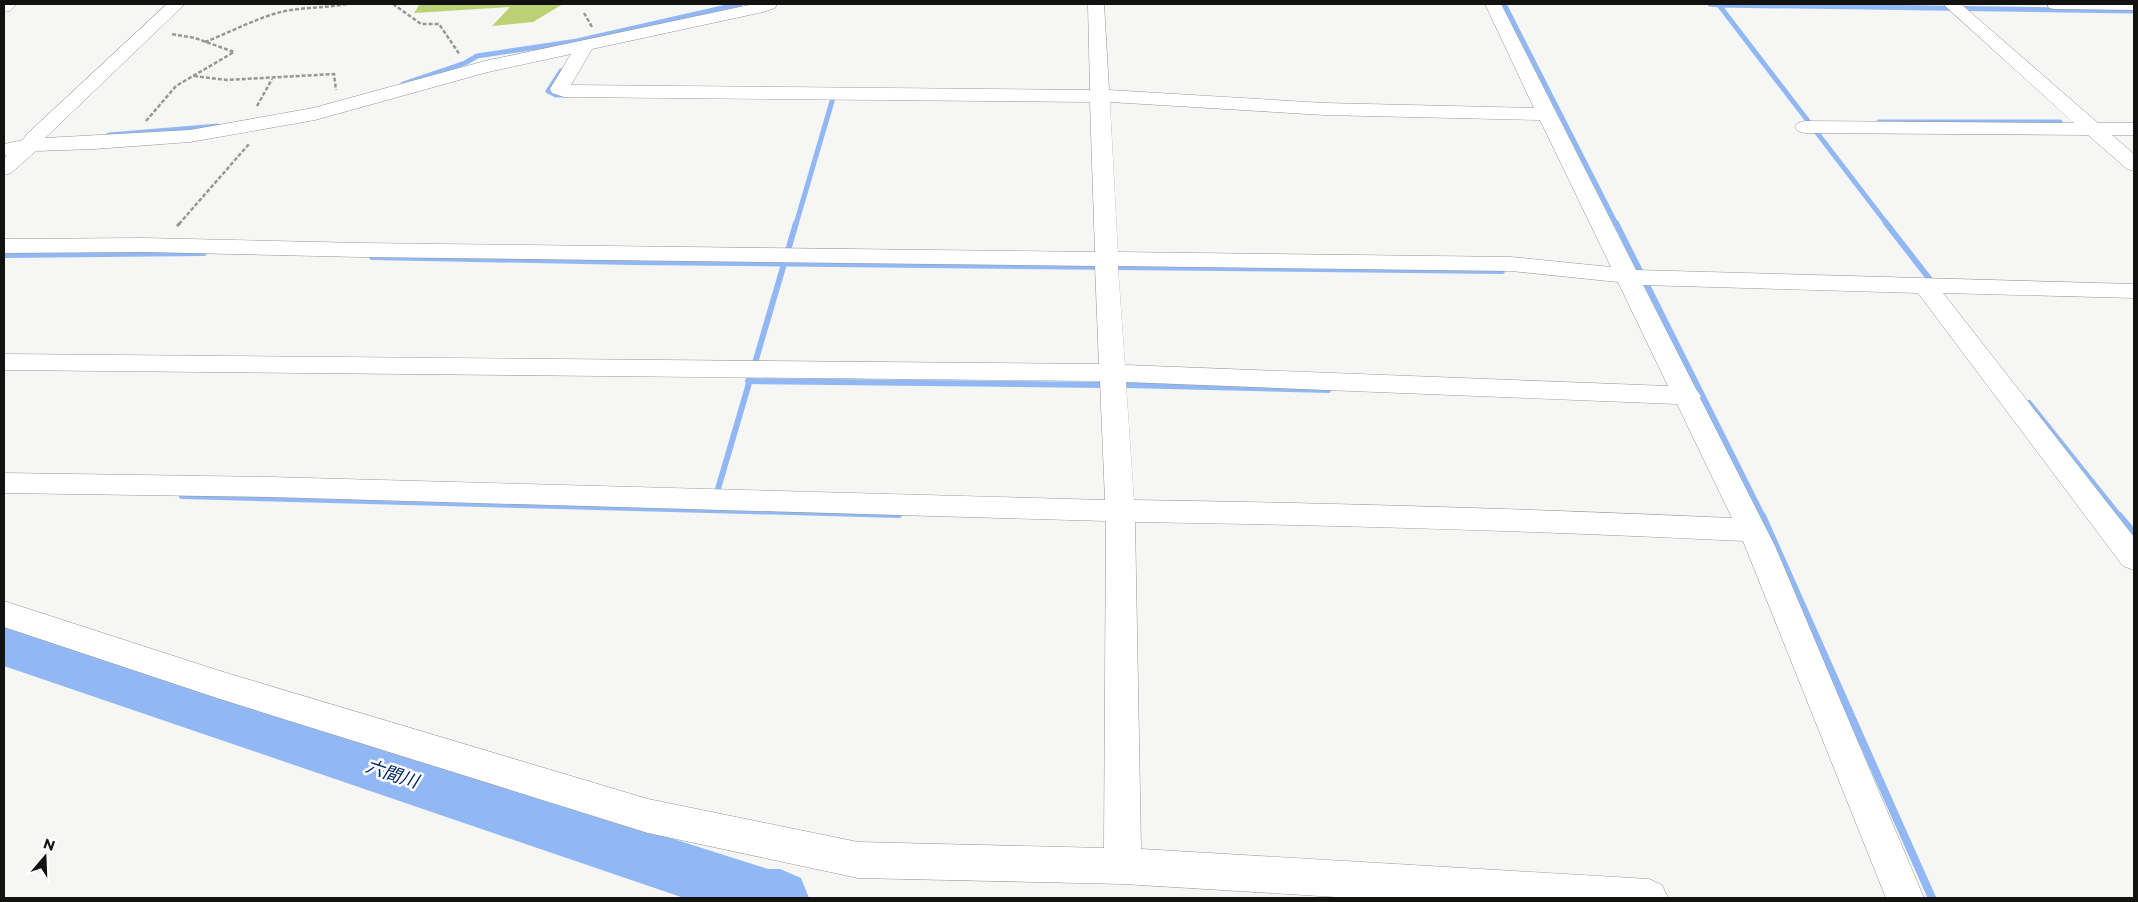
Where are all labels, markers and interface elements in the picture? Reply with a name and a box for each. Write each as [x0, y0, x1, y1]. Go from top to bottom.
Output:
water label: 六間川 [363, 755, 423, 793]
north arrow [20, 832, 70, 882]
text: N [41, 834, 58, 855]

